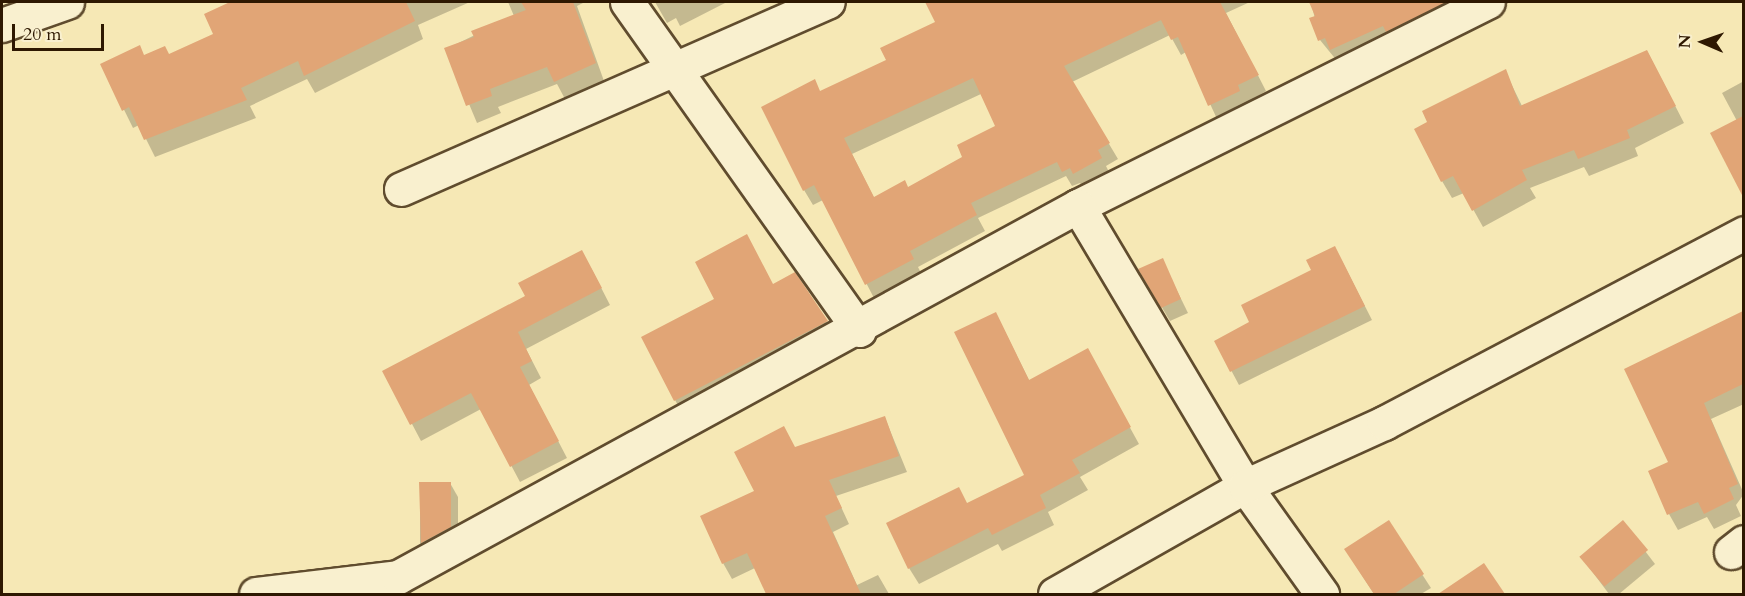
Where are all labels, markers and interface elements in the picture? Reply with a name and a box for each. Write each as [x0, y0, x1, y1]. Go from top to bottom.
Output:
scale bar [15, 12, 106, 50]
north arrow [1673, 12, 1733, 72]
text: 20 m [23, 22, 62, 47]
text: N [1674, 34, 1696, 49]

